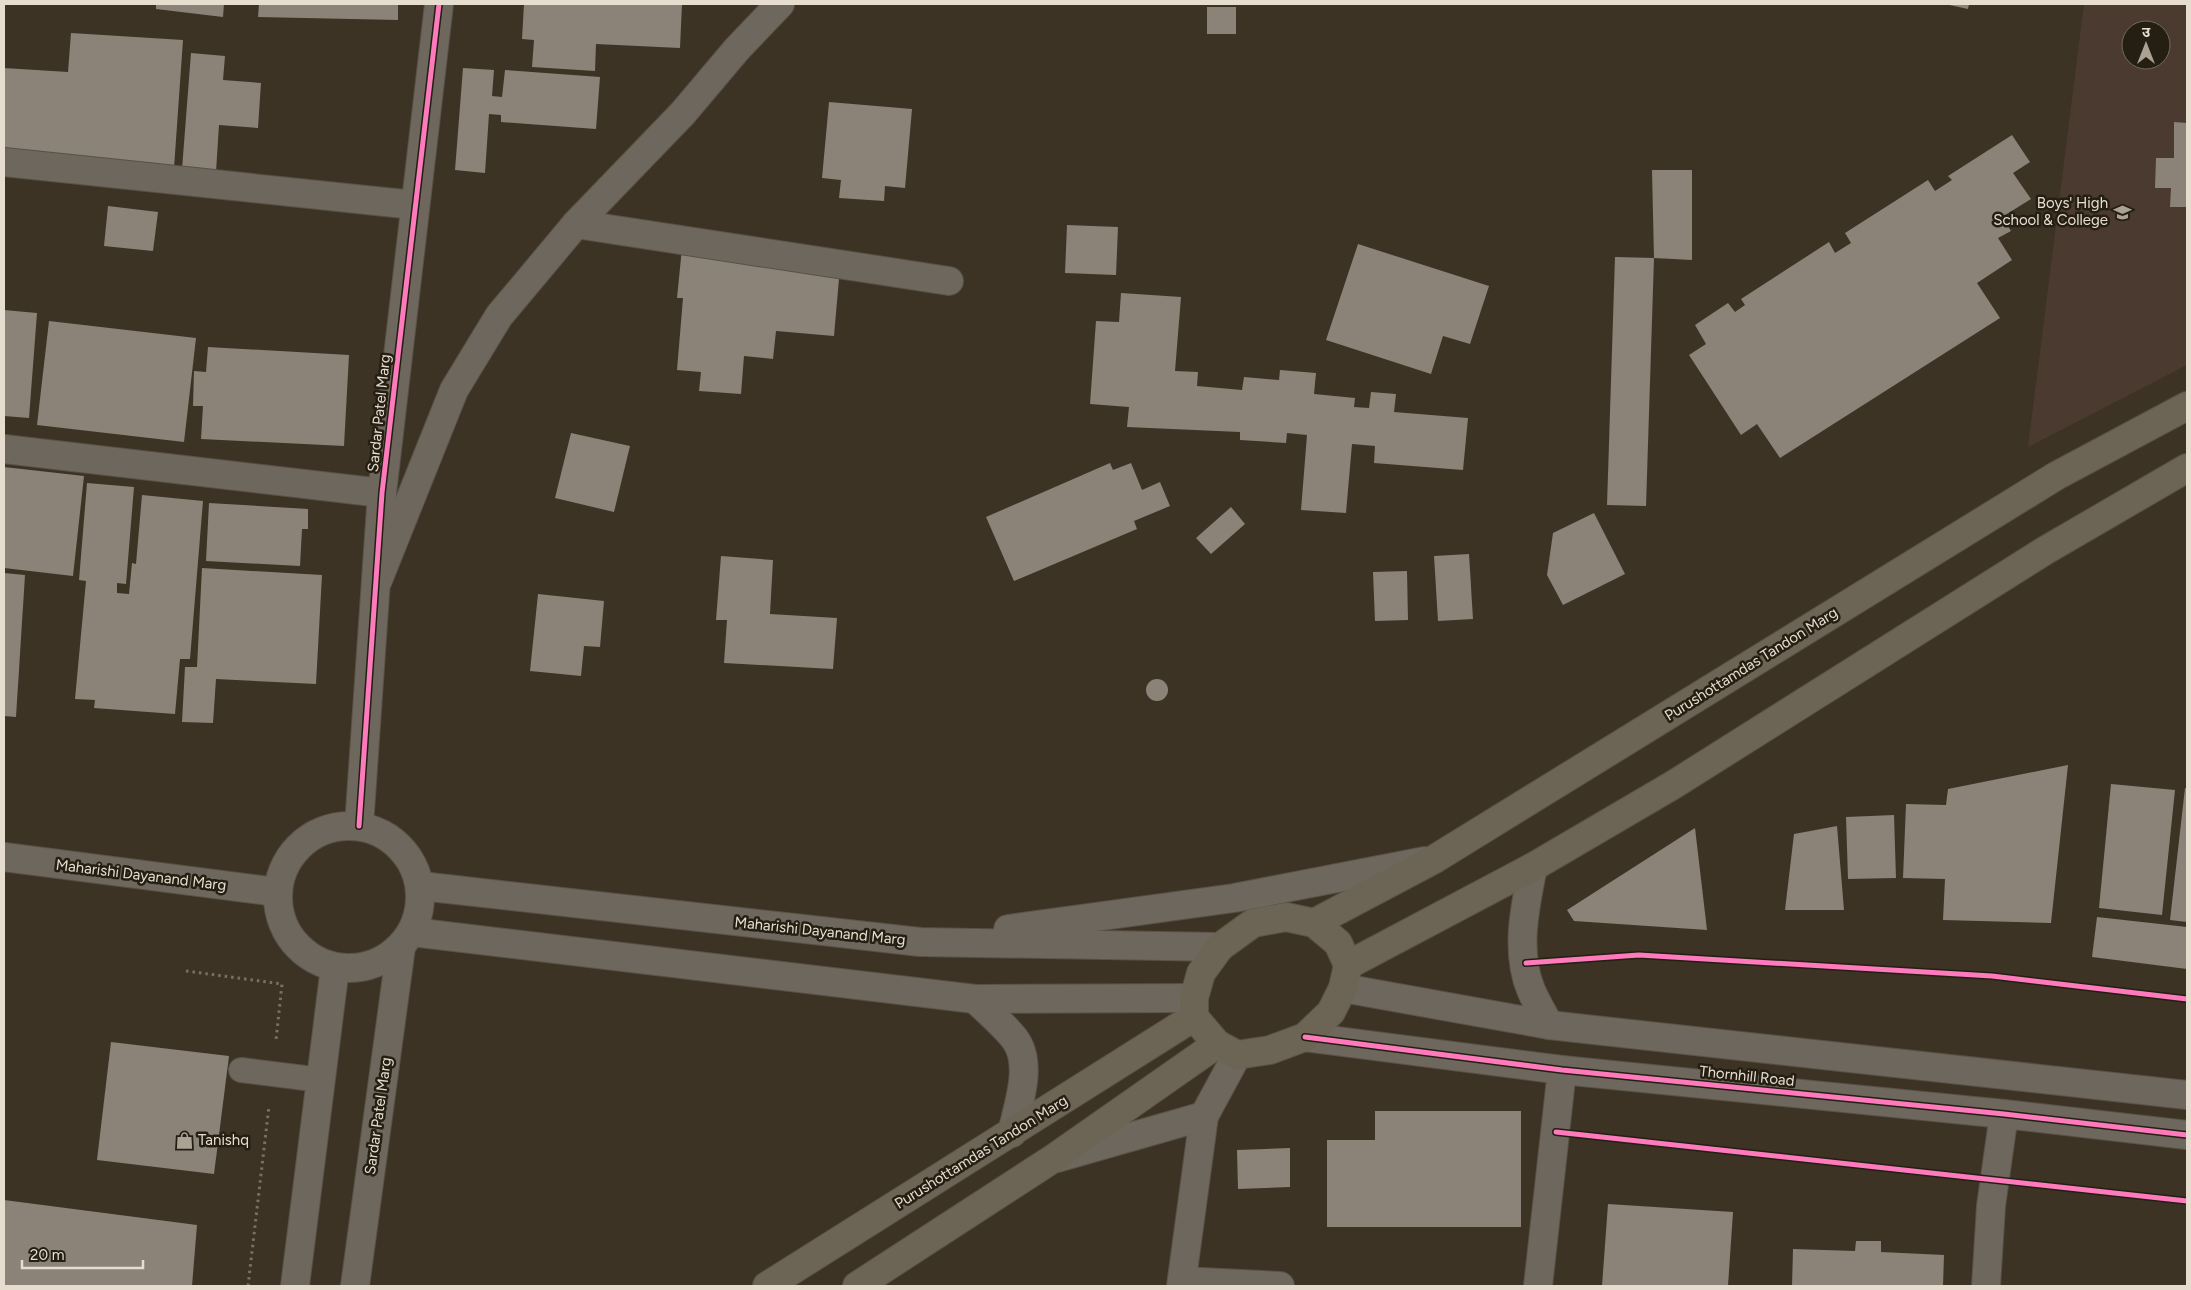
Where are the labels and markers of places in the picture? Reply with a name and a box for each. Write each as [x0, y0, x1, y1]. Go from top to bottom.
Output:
place label: Boys' High School & College [1993, 194, 2108, 229]
school or university icon: Boys' High School & College [2112, 202, 2132, 222]
shop icon: Tanishq [174, 1130, 194, 1150]
place label: Tanishq [198, 1131, 249, 1149]

